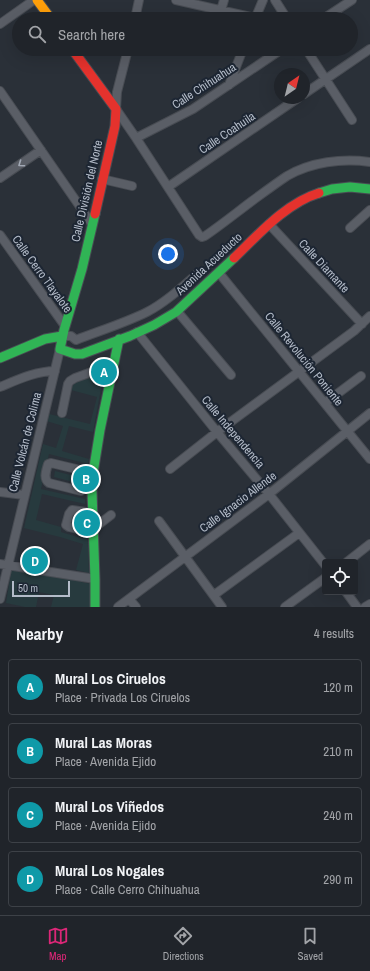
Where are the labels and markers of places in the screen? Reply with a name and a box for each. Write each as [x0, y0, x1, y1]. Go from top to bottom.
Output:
pin: A [91, 357, 117, 387]
pin: B [73, 464, 99, 494]
pin: C [74, 508, 100, 538]
pin: D [22, 546, 48, 576]

